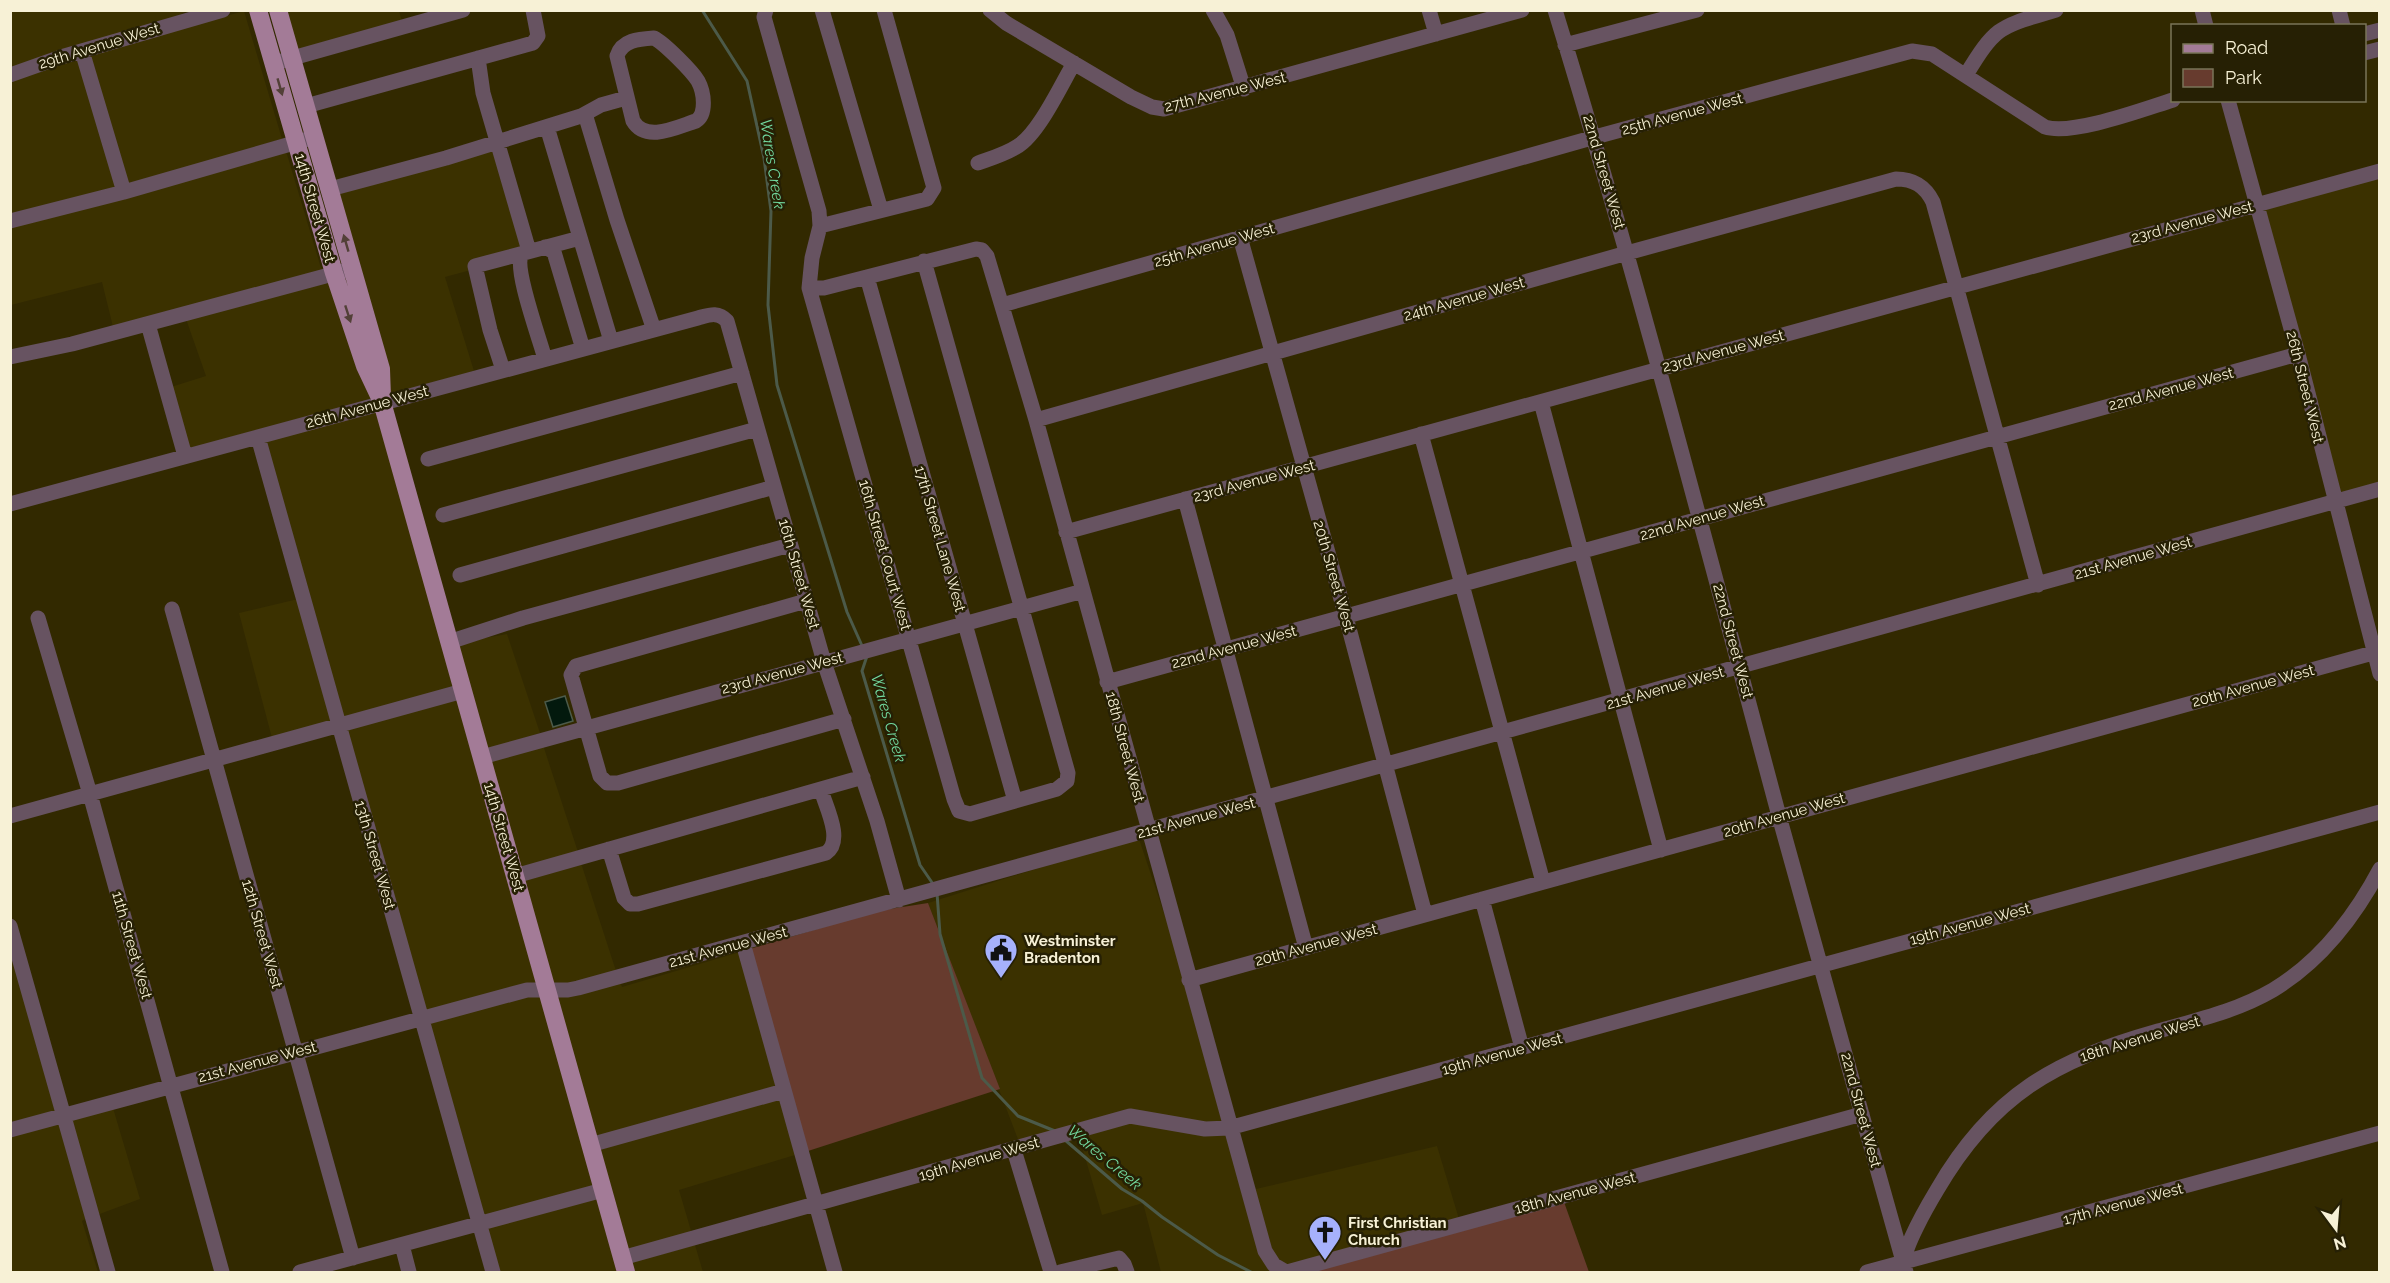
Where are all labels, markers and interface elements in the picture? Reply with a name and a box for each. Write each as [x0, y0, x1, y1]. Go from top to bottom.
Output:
street label: 29th Avenue West [36, 19, 162, 73]
legend [2171, 24, 2366, 102]
text: Road [2225, 37, 2268, 58]
text: Park [2225, 67, 2262, 88]
street label: 27th Avenue West [1162, 68, 1288, 116]
one-way arrow [276, 78, 285, 96]
street label: 25th Avenue West [1619, 89, 1745, 139]
street label: 22nd Street West [1579, 113, 1629, 231]
water label: Wares Creek [756, 117, 789, 211]
street label: 14th Street West [291, 151, 339, 265]
street label: 23rd Avenue West [2129, 197, 2255, 247]
street label: 25th Avenue West [1152, 219, 1276, 271]
one-way arrow [341, 234, 350, 252]
street label: 24th Avenue West [1402, 273, 1526, 325]
one-way arrow [343, 305, 353, 323]
street label: 23rd Avenue West [1660, 326, 1786, 376]
street label: 26th Street West [2282, 329, 2328, 445]
street label: 22nd Avenue West [2106, 364, 2236, 414]
street label: 26th Avenue West [304, 382, 430, 432]
street label: 23rd Avenue West [1191, 456, 1317, 506]
street label: 17th Street Lane West [911, 464, 969, 614]
street label: 16th Street Court West [855, 478, 915, 632]
street label: 22nd Avenue West [1638, 492, 1766, 544]
street label: 16th Street West [775, 517, 823, 631]
street label: 20th Street West [1309, 518, 1359, 634]
street label: 21st Avenue West [2072, 533, 2194, 583]
street label: 22nd Street West [1709, 582, 1757, 700]
street label: 22nd Avenue West [1169, 622, 1299, 672]
street label: 23rd Avenue West [719, 648, 845, 698]
street label: 20th Avenue West [2190, 661, 2316, 711]
street label: 21st Avenue West [1604, 663, 1726, 713]
water label: Wares Creek [867, 672, 910, 765]
street label: 18th Street West [1102, 690, 1148, 804]
street label: 14th Street West [480, 780, 528, 894]
street label: 20th Avenue West [1721, 789, 1847, 841]
street label: 21st Avenue West [1135, 794, 1257, 842]
street label: 13th Street West [351, 798, 399, 912]
street label: 12th Street West [238, 877, 286, 991]
street label: 11th Street West [108, 889, 156, 1001]
street label: 19th Avenue West [1908, 899, 2032, 949]
street label: 20th Avenue West [1253, 920, 1379, 970]
street label: 21st Avenue West [667, 923, 789, 971]
public building icon: Westminster Bradenton [983, 932, 1019, 979]
place label: Westminster Bradenton [1024, 932, 1116, 967]
street label: 18th Avenue West [2078, 1012, 2202, 1066]
street label: 19th Avenue West [1440, 1029, 1564, 1079]
street label: 21st Avenue West [196, 1038, 318, 1086]
street label: 22nd Street West [1837, 1051, 1885, 1169]
water label: Wares Creek [1064, 1121, 1146, 1194]
street label: 19th Avenue West [917, 1133, 1041, 1185]
street label: 18th Avenue West [1513, 1168, 1637, 1218]
street label: 17th Avenue West [2061, 1179, 2185, 1229]
north arrow [2306, 1199, 2366, 1259]
church icon: First Christian Church [1307, 1214, 1343, 1261]
place label: First Christian Church [1348, 1214, 1447, 1249]
text: N [2332, 1232, 2348, 1254]

